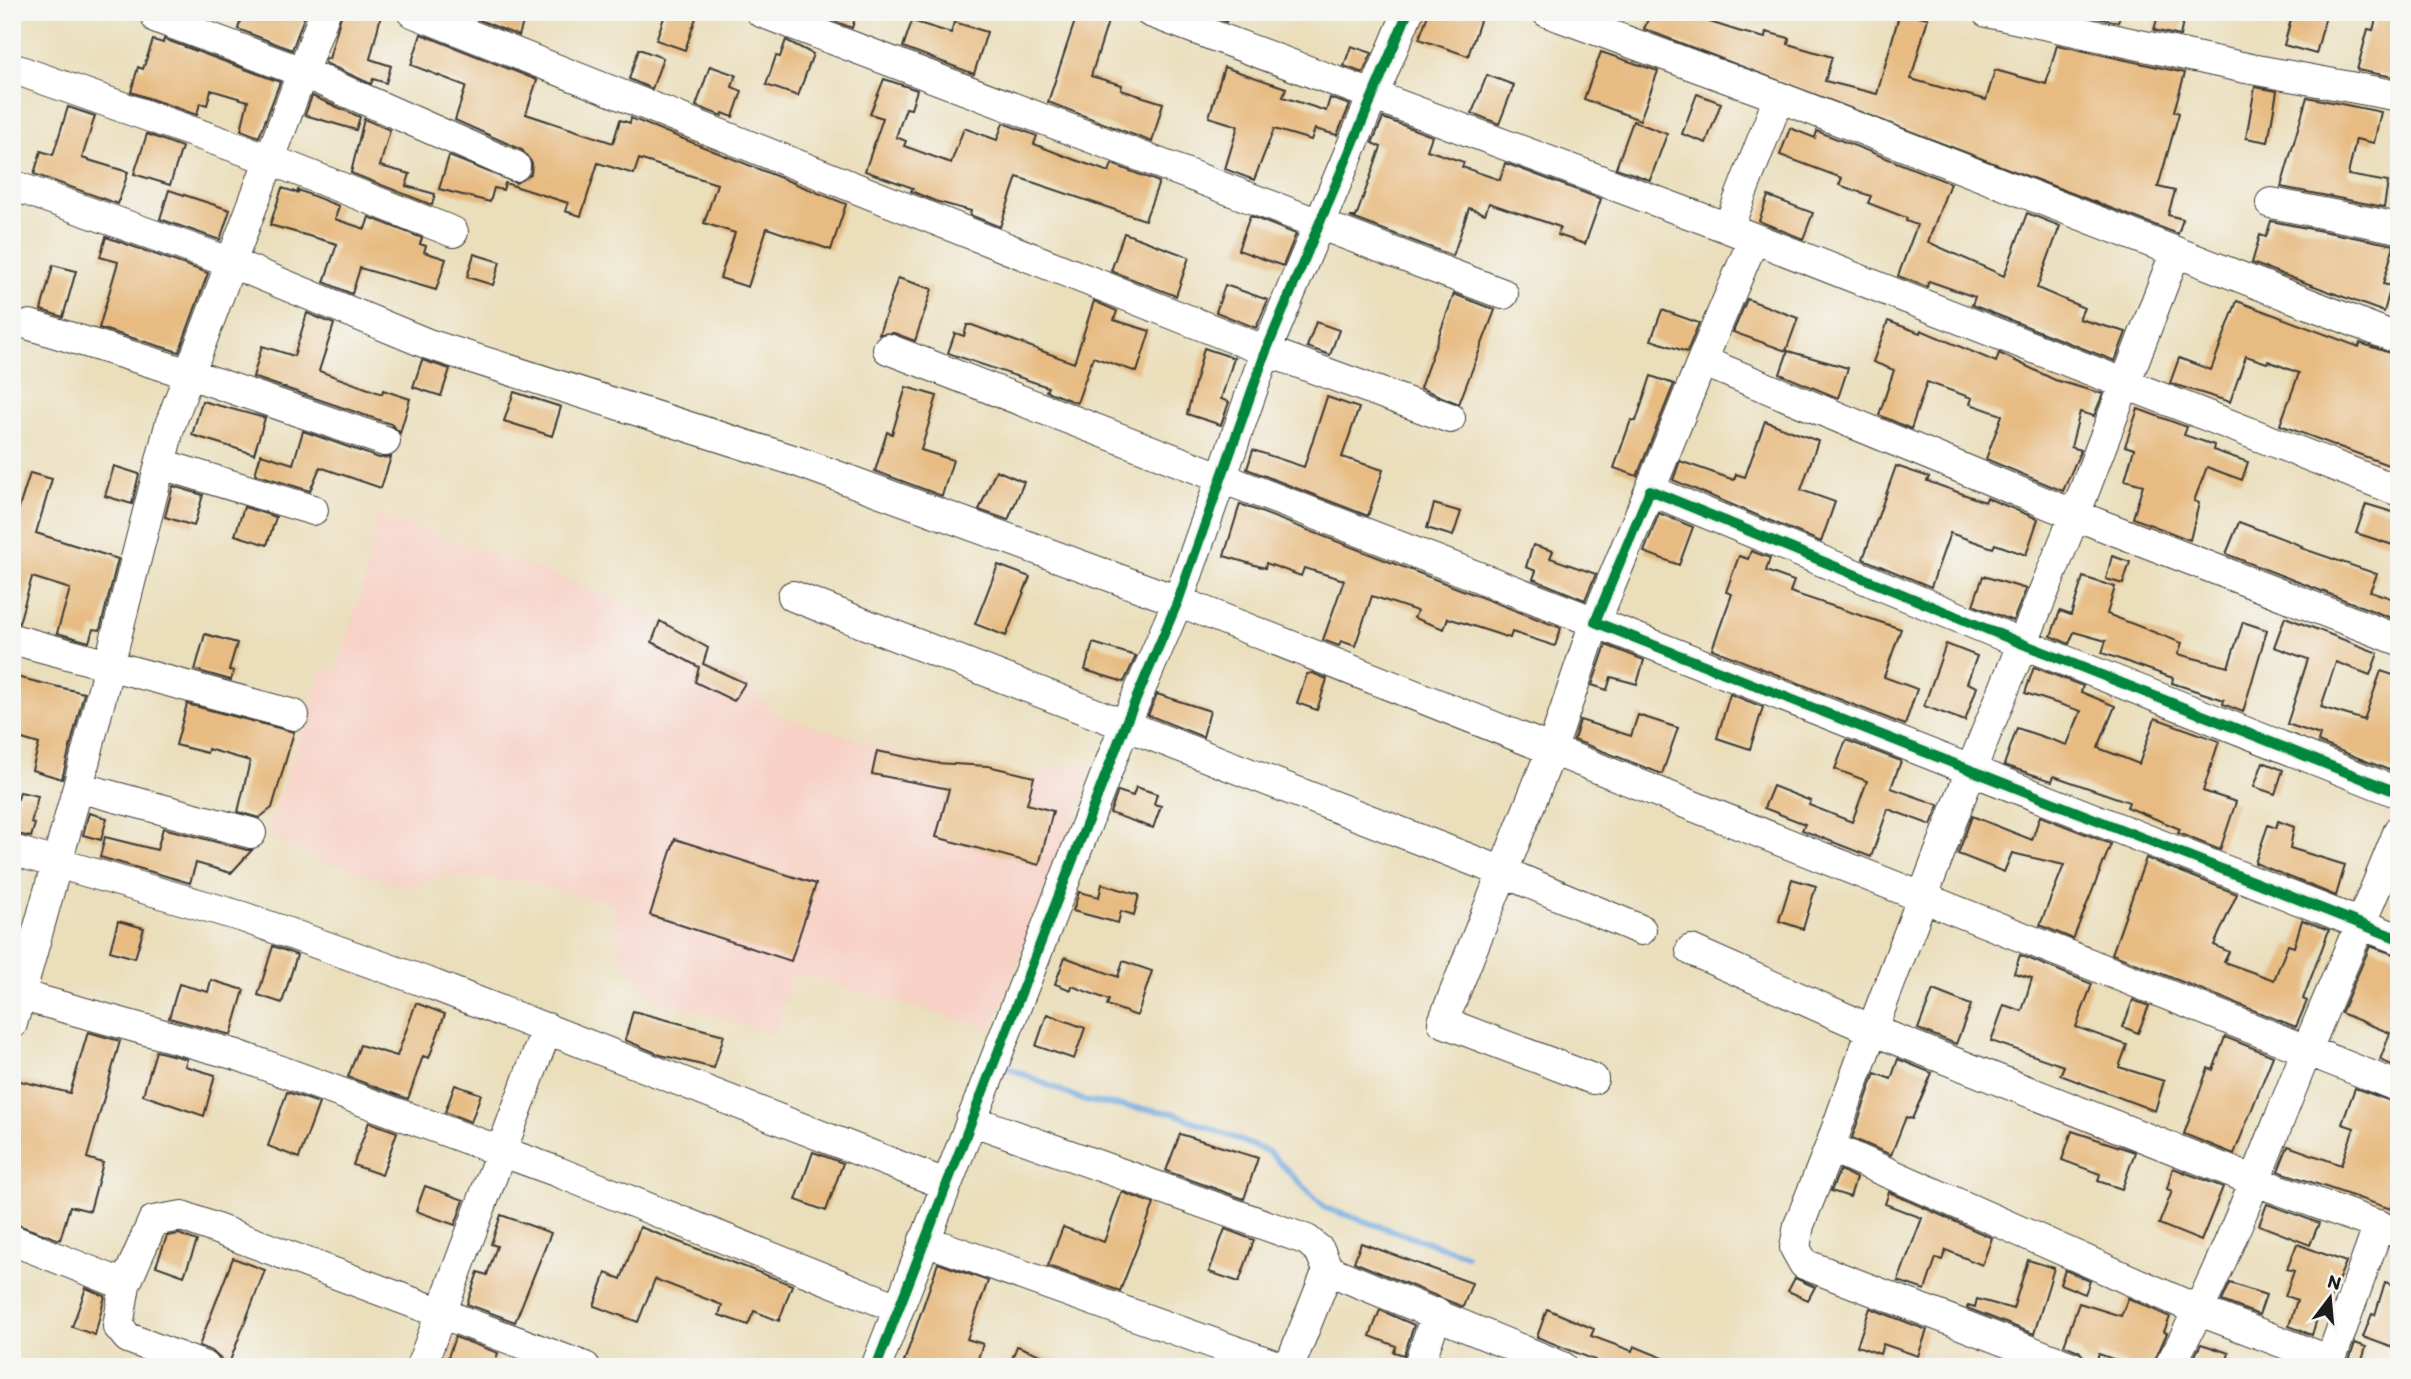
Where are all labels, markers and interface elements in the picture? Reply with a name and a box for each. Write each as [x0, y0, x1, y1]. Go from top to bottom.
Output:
north arrow [2296, 1264, 2366, 1334]
text: N [2325, 1269, 2344, 1295]

